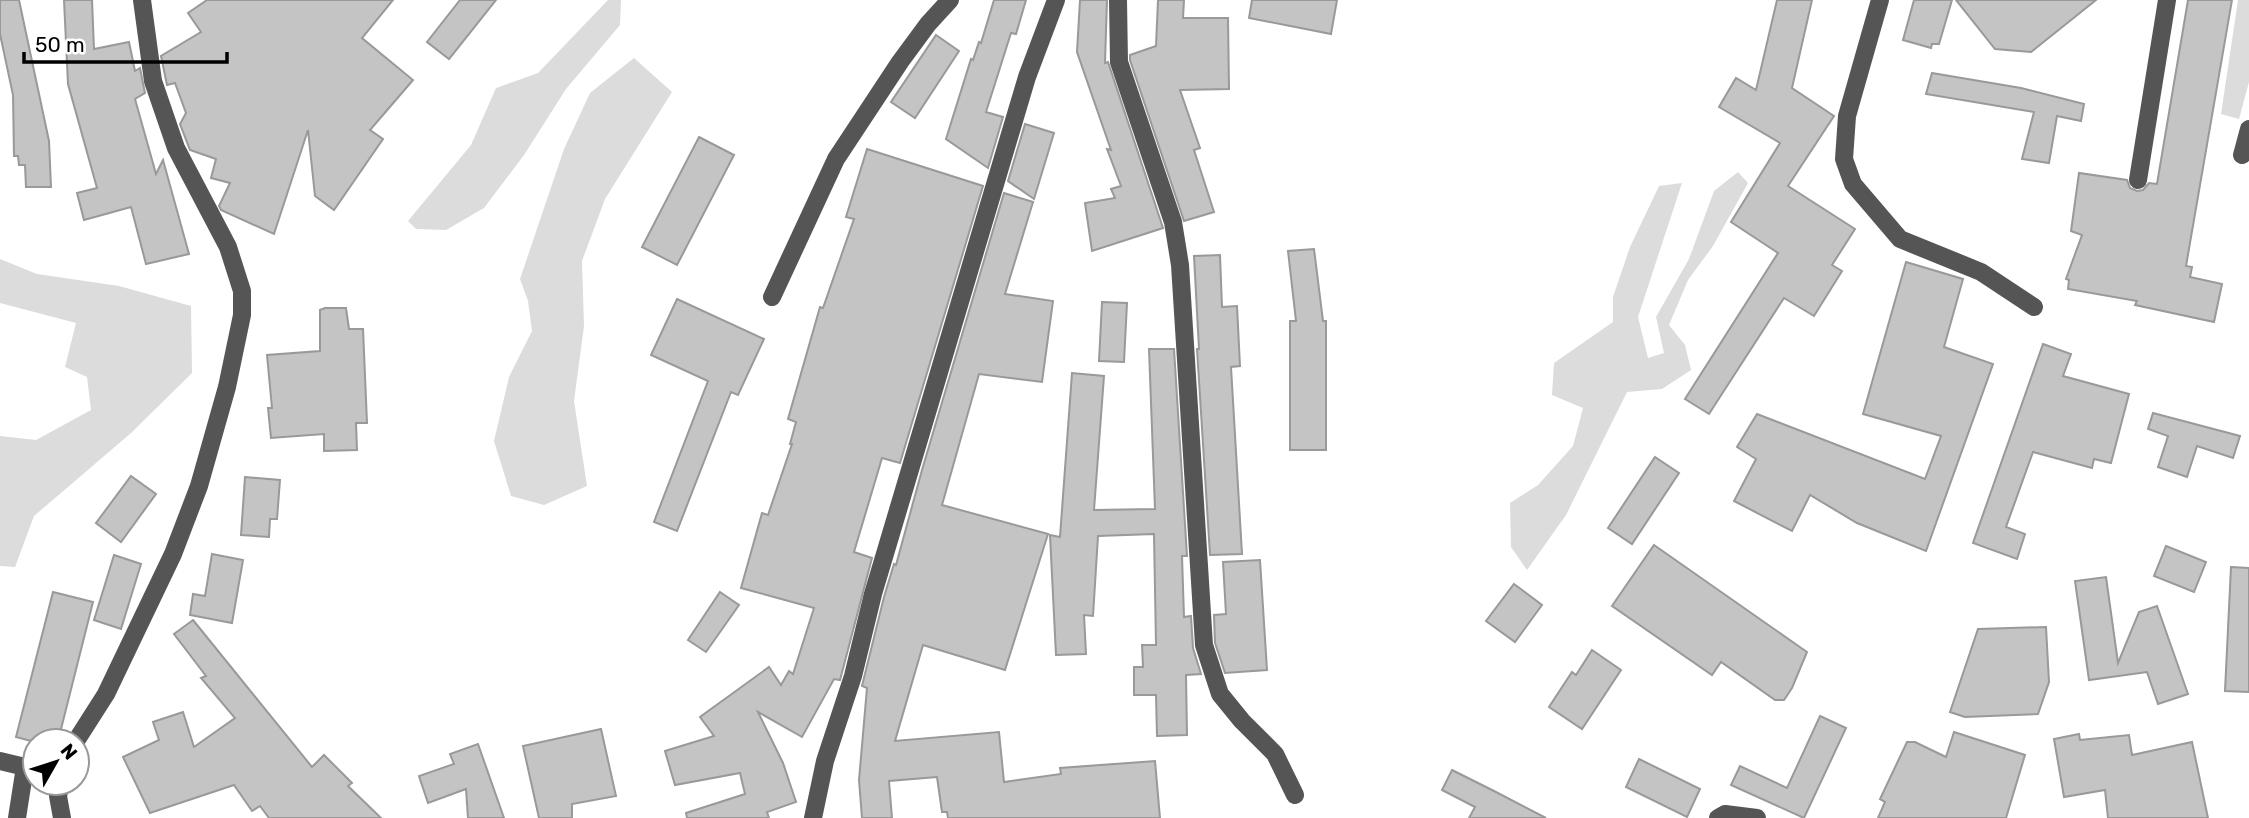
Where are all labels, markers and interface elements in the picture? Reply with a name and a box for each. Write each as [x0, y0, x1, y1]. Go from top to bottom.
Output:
scale bar [24, 21, 228, 65]
text: 50 m [35, 32, 85, 57]
north arrow [21, 727, 91, 797]
text: N [56, 739, 82, 764]

